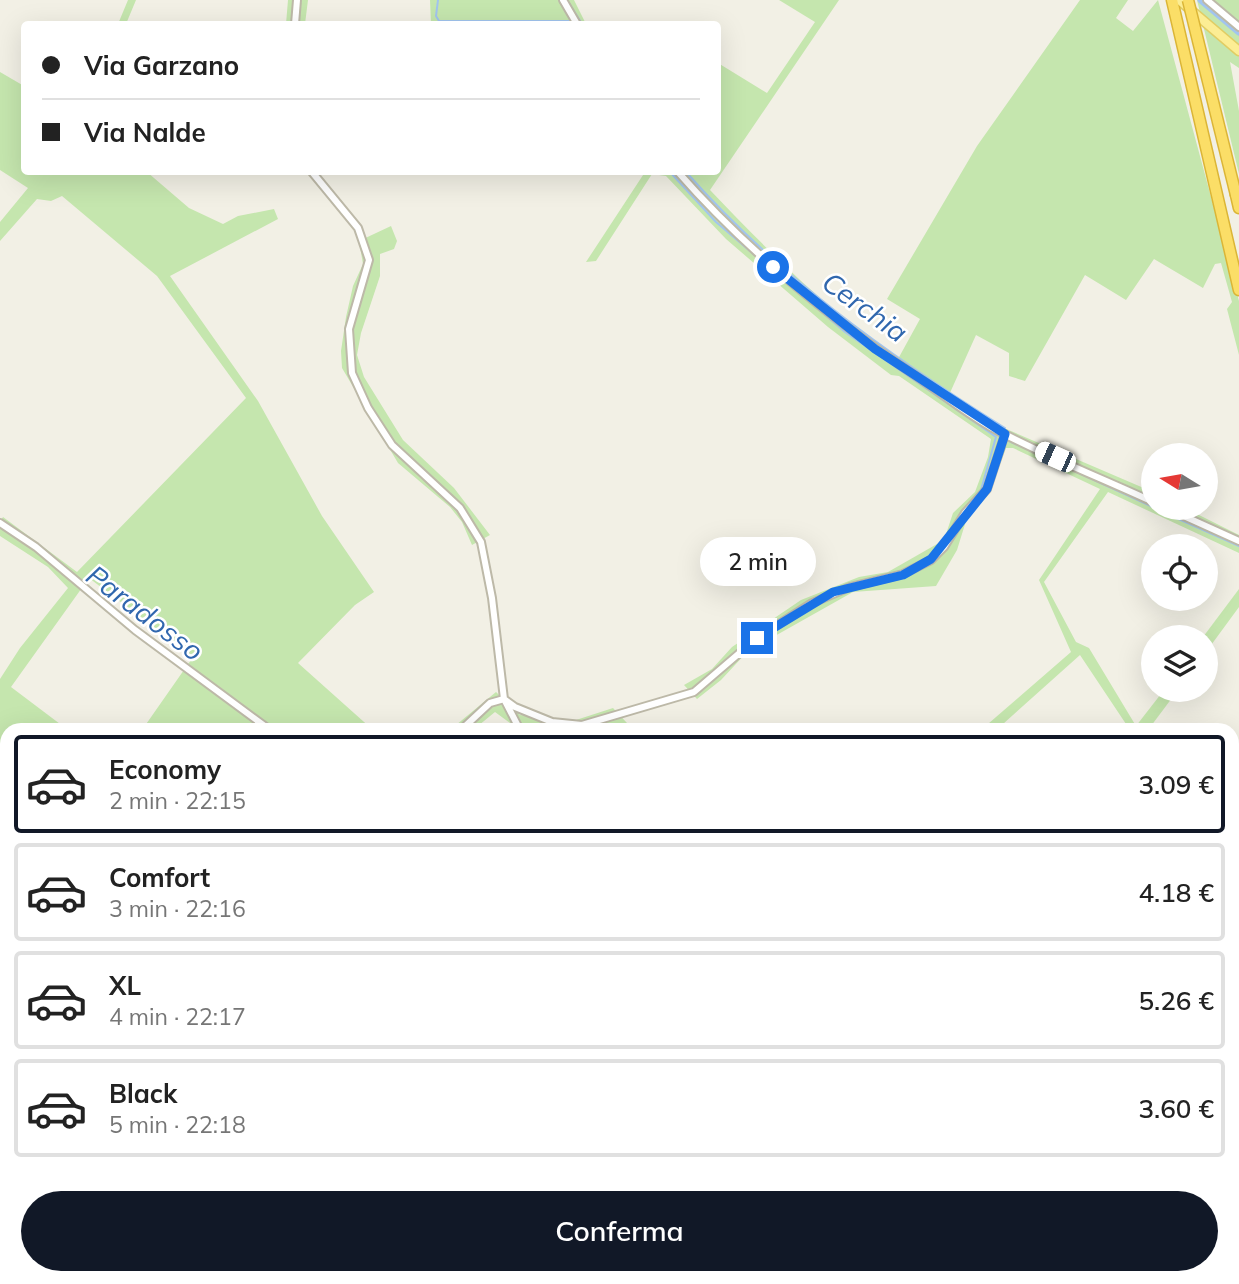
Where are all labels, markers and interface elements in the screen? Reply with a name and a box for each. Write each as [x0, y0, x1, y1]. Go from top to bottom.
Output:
text: Via Garzano [84, 49, 239, 82]
text: Via Nalde [84, 116, 206, 149]
route start [757, 251, 789, 283]
water label: Cerchia [816, 264, 915, 349]
car [1032, 439, 1079, 475]
north arrow [1141, 443, 1218, 520]
map controls [1141, 443, 1218, 702]
button: locate [1141, 534, 1218, 611]
callout: 2 min [699, 536, 815, 586]
text: 2 min [728, 547, 788, 576]
water label: Paradosso [80, 557, 211, 668]
route end [741, 622, 773, 654]
button: layers [1141, 625, 1218, 702]
icon: car [25, 753, 88, 816]
text: Economy [109, 753, 221, 786]
text: 3.09 € [1138, 768, 1214, 801]
text: 2 min · 22:15 [109, 786, 246, 815]
icon: car [25, 861, 88, 924]
text: Comfort [109, 861, 210, 894]
text: 4.18 € [1138, 876, 1214, 909]
text: 3 min · 22:16 [109, 894, 246, 923]
icon: car [25, 969, 88, 1032]
text: XL [109, 969, 141, 1002]
text: 5.26 € [1138, 984, 1214, 1017]
text: 4 min · 22:17 [109, 1002, 246, 1031]
icon: car [25, 1077, 88, 1140]
text: Black [109, 1077, 177, 1110]
text: 3.60 € [1138, 1092, 1214, 1125]
text: 5 min · 22:18 [109, 1110, 246, 1139]
button: Conferma [21, 1191, 1218, 1271]

